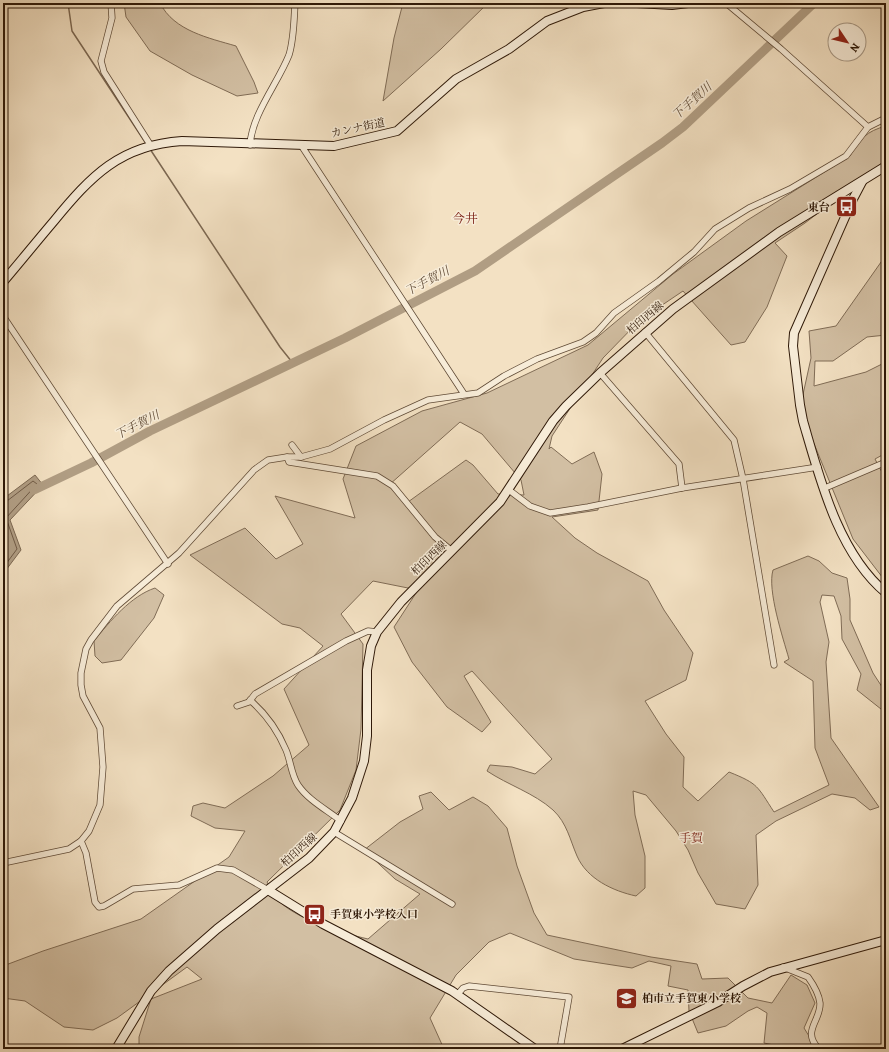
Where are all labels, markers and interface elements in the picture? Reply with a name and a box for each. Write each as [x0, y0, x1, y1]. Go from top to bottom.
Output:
north arrow [827, 22, 867, 62]
text: N [846, 40, 863, 55]
water label: 下手賀川 [669, 78, 717, 123]
street label: カンナ街道 [330, 115, 386, 141]
bus stop icon: 東台 [833, 194, 859, 220]
place label: 東台 [808, 200, 830, 215]
district label: 今井 [452, 210, 478, 227]
water label: 下手賀川 [402, 262, 454, 299]
street label: 柏印西線 [623, 298, 667, 338]
water label: 下手賀川 [112, 406, 164, 443]
street label: 柏印西線 [408, 537, 450, 579]
street label: 柏印西線 [278, 830, 320, 870]
district label: 手賀 [679, 830, 703, 846]
bus stop icon: 手賀東小学校入口 [301, 901, 327, 927]
place label: 手賀東小学校入口 [330, 907, 418, 922]
school or university icon: 柏市立手賀東小学校 [614, 985, 640, 1011]
place label: 柏市立手賀東小学校 [642, 991, 741, 1006]

